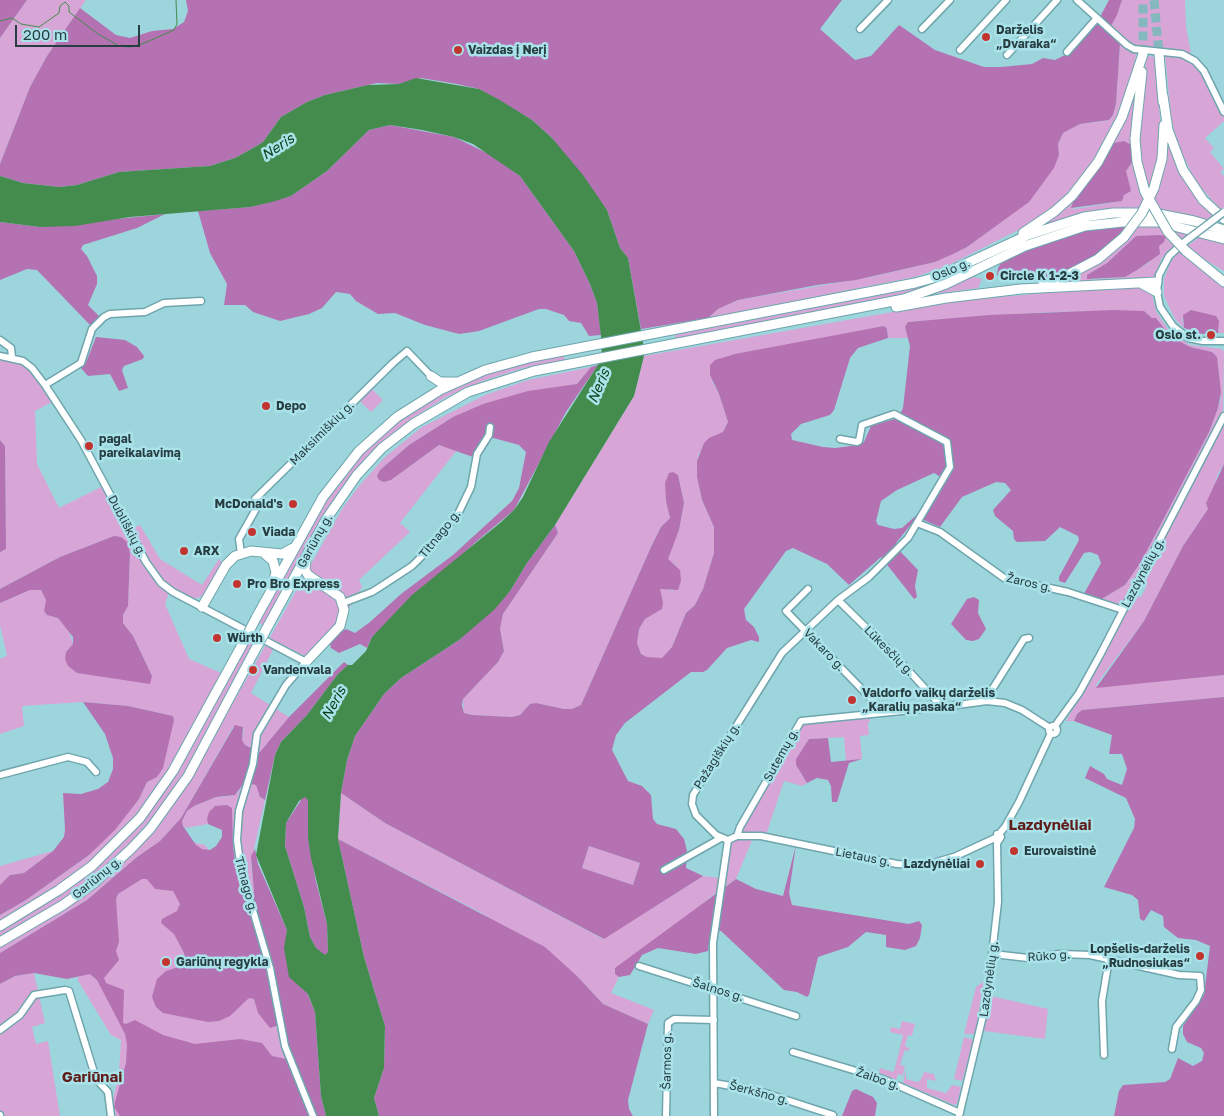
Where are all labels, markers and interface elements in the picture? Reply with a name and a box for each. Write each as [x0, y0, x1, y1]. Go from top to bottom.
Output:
scale bar [18, 15, 142, 47]
place label: Darželis „Dvaraka“ [996, 23, 1056, 51]
text: 200 m [23, 25, 67, 43]
marker: Darželis „Dvaraka“ [980, 31, 992, 43]
place label: Vaizdas į Nerį [468, 43, 547, 57]
marker: Vaizdas į Nerį [452, 44, 464, 56]
water label: Neris [259, 130, 297, 164]
street label: Oslo g. [930, 256, 972, 284]
place label: Circle K 1-2-3 [1000, 269, 1079, 283]
marker: Circle K 1-2-3 [984, 270, 996, 282]
place label: Oslo st. [1155, 328, 1201, 342]
marker: Oslo st. [1205, 329, 1217, 341]
water label: Neris [584, 366, 614, 406]
street label: Maksimiškių g. [287, 398, 357, 468]
place label: Depo [276, 399, 306, 413]
marker: Depo [260, 400, 272, 412]
place label: pagal pareikalavimą [99, 432, 181, 460]
marker: pagal pareikalavimą [83, 440, 95, 452]
street label: Dubliškių g. [105, 493, 149, 559]
place label: McDonald's [214, 497, 283, 511]
marker: McDonald's [287, 498, 299, 510]
street label: Titnago g. [416, 507, 464, 561]
street label: Gariūnų g. [294, 512, 336, 570]
place label: Viada [262, 525, 295, 539]
marker: Viada [246, 526, 258, 538]
street label: Lazdynėlių g. [1119, 536, 1167, 610]
place label: ARX [194, 544, 219, 558]
marker: ARX [178, 545, 190, 557]
street label: Žaros g. [1005, 571, 1053, 595]
place label: Pro Bro Express [247, 577, 340, 591]
marker: Pro Bro Express [231, 578, 243, 590]
street label: Lūkesčių g. [861, 623, 917, 679]
street label: Vakaro g. [800, 626, 848, 674]
place label: Würth [227, 631, 263, 645]
marker: Würth [211, 632, 223, 644]
place label: Vandenvala [263, 663, 331, 677]
marker: Vandenvala [247, 664, 259, 676]
water label: Neris [318, 683, 350, 723]
place label: Valdorfo vaikų darželis „Karalių pasaka“ [862, 686, 995, 714]
marker: Valdorfo vaikų darželis „Karalių pasaka“ [846, 694, 858, 706]
street label: Pažagiškių g. [691, 720, 743, 792]
street label: Sutemų g. [761, 726, 801, 784]
district label: Lazdynėliai [1008, 816, 1092, 834]
place label: Eurovaistinė [1024, 844, 1096, 858]
street label: Lietaus g. [834, 845, 892, 869]
marker: Eurovaistinė [1008, 845, 1020, 857]
street label: Gariūnų g. [70, 854, 124, 902]
street label: Titnago g. [232, 855, 260, 915]
place label: Lazdynėliai [904, 857, 970, 871]
marker: Lazdynėliai [974, 858, 986, 870]
street label: Lazdynėlių g. [977, 940, 1001, 1018]
place label: Lopšelis-darželis „Rudnosiukas“ [1090, 942, 1190, 970]
street label: Rūko g. [1027, 947, 1071, 965]
marker: Lopšelis-darželis „Rudnosiukas“ [1194, 950, 1206, 962]
place label: Gariūnų regykla [176, 955, 268, 969]
marker: Gariūnų regykla [160, 956, 172, 968]
street label: Šalnos g. [690, 975, 746, 1005]
street label: Šarmos g. [659, 1032, 675, 1090]
street label: Žaibo g. [854, 1065, 902, 1093]
district label: Gariūnai [62, 1068, 122, 1086]
street label: Šerkšno g. [728, 1078, 790, 1108]

